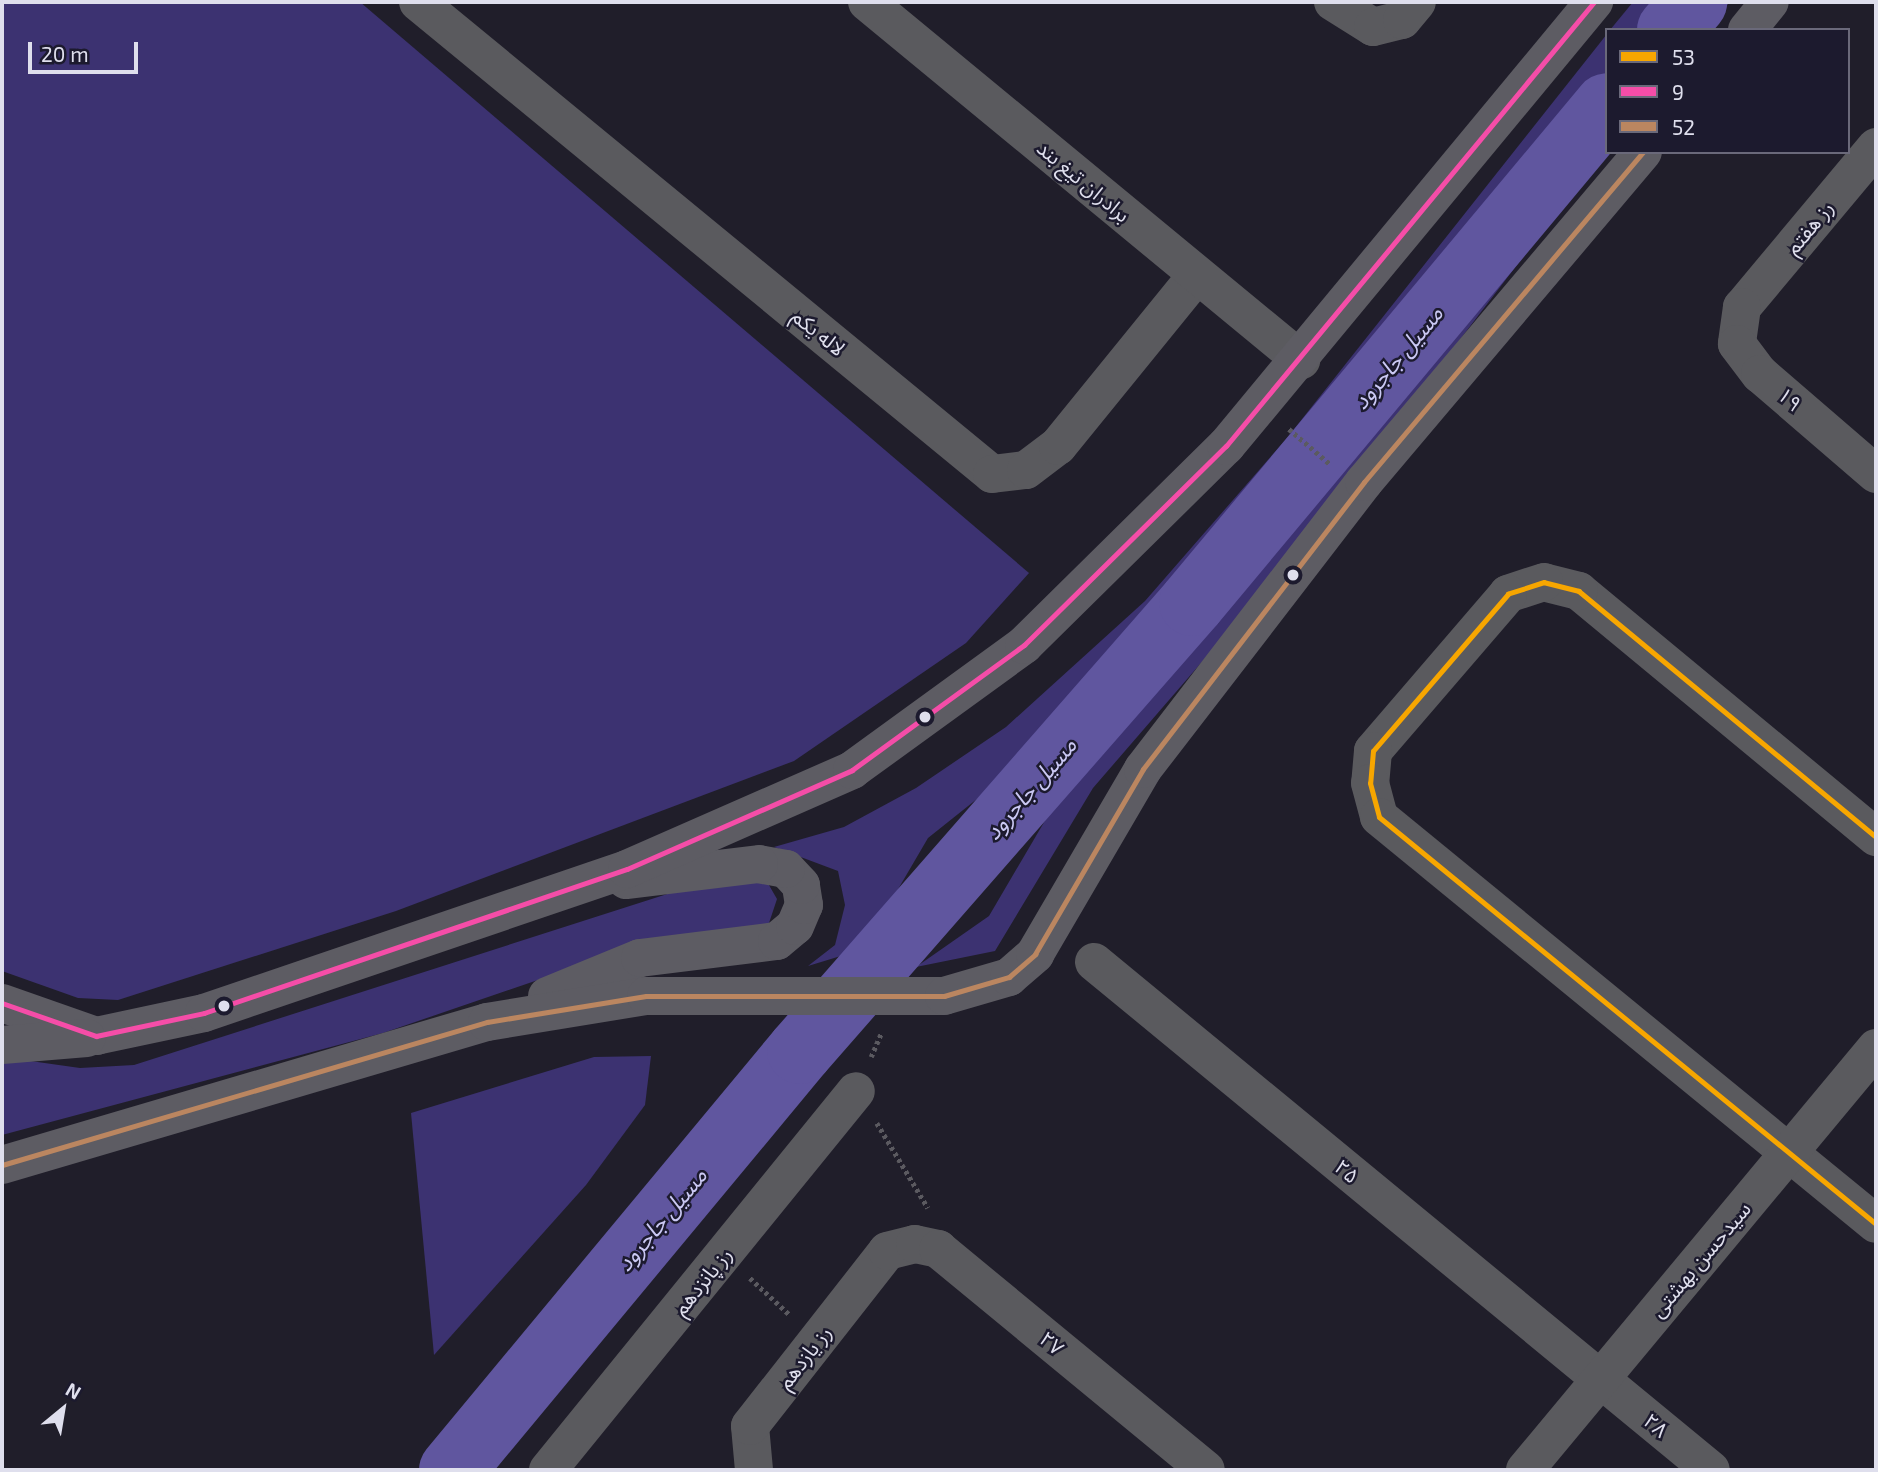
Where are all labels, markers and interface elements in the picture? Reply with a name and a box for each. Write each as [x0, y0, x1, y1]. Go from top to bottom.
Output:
scale bar [32, 28, 142, 72]
legend [1605, 28, 1850, 154]
text: 20 m [41, 41, 89, 66]
text: 53 [1672, 44, 1695, 69]
text: 9 [1672, 79, 1684, 104]
text: 52 [1672, 114, 1695, 139]
street label: برادران تیغ بند [1032, 135, 1136, 227]
street label: رز هفتم [1779, 195, 1839, 259]
water label: مسیل جاجرود [1346, 300, 1448, 414]
street label: لاله یکم [787, 303, 851, 361]
street label: ۱۹ [1773, 382, 1807, 416]
unlabelled marker [1286, 568, 1300, 582]
unlabelled marker [918, 710, 932, 724]
water label: مسیل جاجرود [978, 731, 1082, 845]
unlabelled marker [217, 999, 231, 1013]
street label: ۲۵ [1330, 1154, 1364, 1188]
water label: مسیل جاجرود [610, 1162, 712, 1276]
street label: سیدحسن بهشتی [1644, 1196, 1756, 1322]
street label: رز پانزدهم [667, 1242, 737, 1320]
street label: رز یازدهم [771, 1320, 837, 1394]
street label: ۲۷ [1035, 1326, 1069, 1360]
north arrow [28, 1374, 98, 1444]
text: N [62, 1377, 85, 1404]
street label: ۲۸ [1639, 1408, 1673, 1442]

